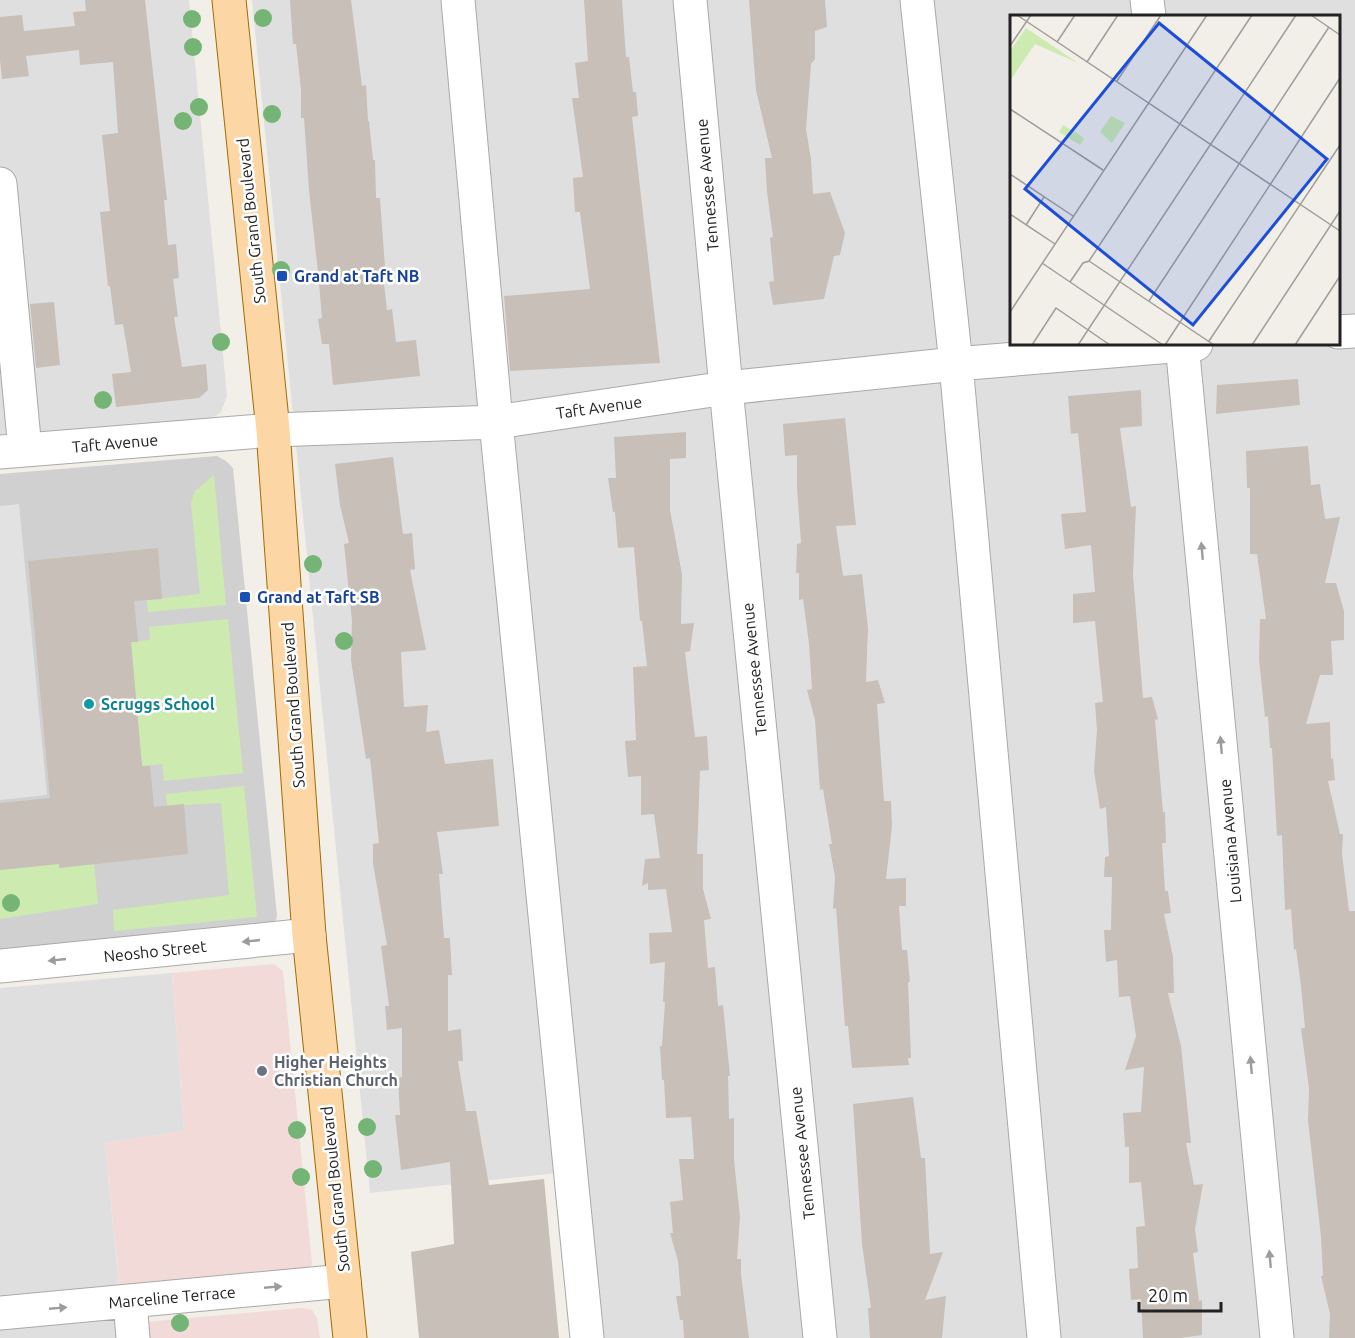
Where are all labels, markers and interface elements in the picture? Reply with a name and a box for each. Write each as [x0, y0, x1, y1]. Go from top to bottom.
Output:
inset map [1010, 15, 1340, 345]
street label: Tennessee Avenue [692, 118, 722, 252]
street label: South Grand Boulevard [233, 137, 269, 305]
place label: Grand at Taft NB [294, 267, 419, 285]
marker: Grand at Taft NB [275, 269, 289, 283]
street label: Taft Avenue [555, 392, 643, 422]
street label: Taft Avenue [71, 430, 159, 456]
one-way arrow [1197, 542, 1207, 561]
place label: Grand at Taft SB [257, 588, 380, 606]
marker: Grand at Taft SB [238, 590, 252, 604]
street label: Tennessee Avenue [738, 602, 770, 736]
street label: South Grand Boulevard [278, 622, 308, 788]
place label: Scruggs School [101, 695, 215, 713]
marker: Scruggs School [82, 697, 96, 711]
one-way arrow [1216, 736, 1226, 755]
street label: Louisiana Avenue [1216, 778, 1244, 904]
one-way arrow [242, 936, 261, 946]
street label: Neosho Street [103, 937, 208, 965]
one-way arrow [48, 956, 67, 965]
place label: Higher Heights Christian Church [274, 1053, 398, 1089]
one-way arrow [1246, 1055, 1256, 1074]
marker: Higher Heights Christian Church [255, 1064, 269, 1078]
street label: Tennessee Avenue [786, 1086, 818, 1220]
street label: South Grand Boulevard [317, 1105, 353, 1273]
one-way arrow [1265, 1249, 1275, 1268]
scale bar [1139, 1275, 1222, 1313]
street label: Marceline Terrace [108, 1282, 236, 1312]
one-way arrow [264, 1282, 283, 1292]
text: 20 m [1148, 1285, 1188, 1305]
one-way arrow [49, 1303, 68, 1313]

